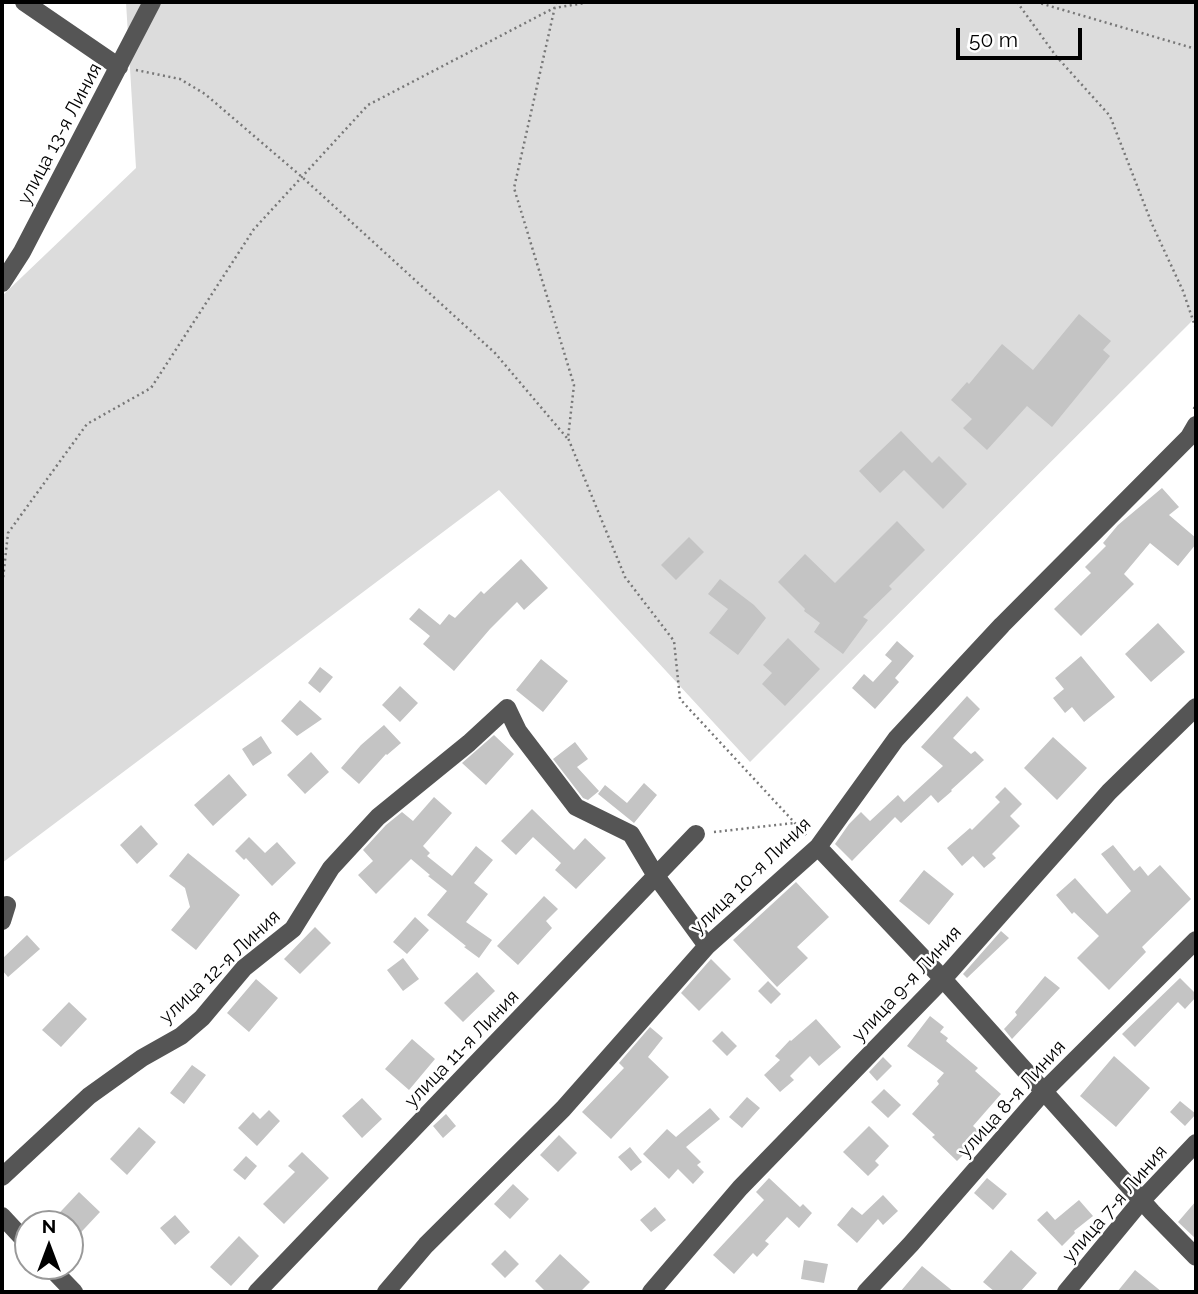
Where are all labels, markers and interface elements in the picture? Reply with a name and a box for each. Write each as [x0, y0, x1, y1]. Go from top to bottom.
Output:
scale bar [960, 14, 1086, 58]
text: 50 m [969, 27, 1018, 52]
street label: улица 13-я Линия [13, 59, 107, 209]
street label: улица 10-я Линия [686, 813, 816, 939]
street label: улица 12-я Линия [155, 905, 285, 1029]
street label: улица 9-я Линия [848, 921, 966, 1047]
street label: улица 11-я Линия [400, 985, 524, 1113]
street label: улица 8-я Линия [953, 1036, 1071, 1162]
street label: улица 7-я Линия [1058, 1141, 1172, 1267]
north arrow [14, 1210, 84, 1280]
text: N [42, 1215, 56, 1237]

